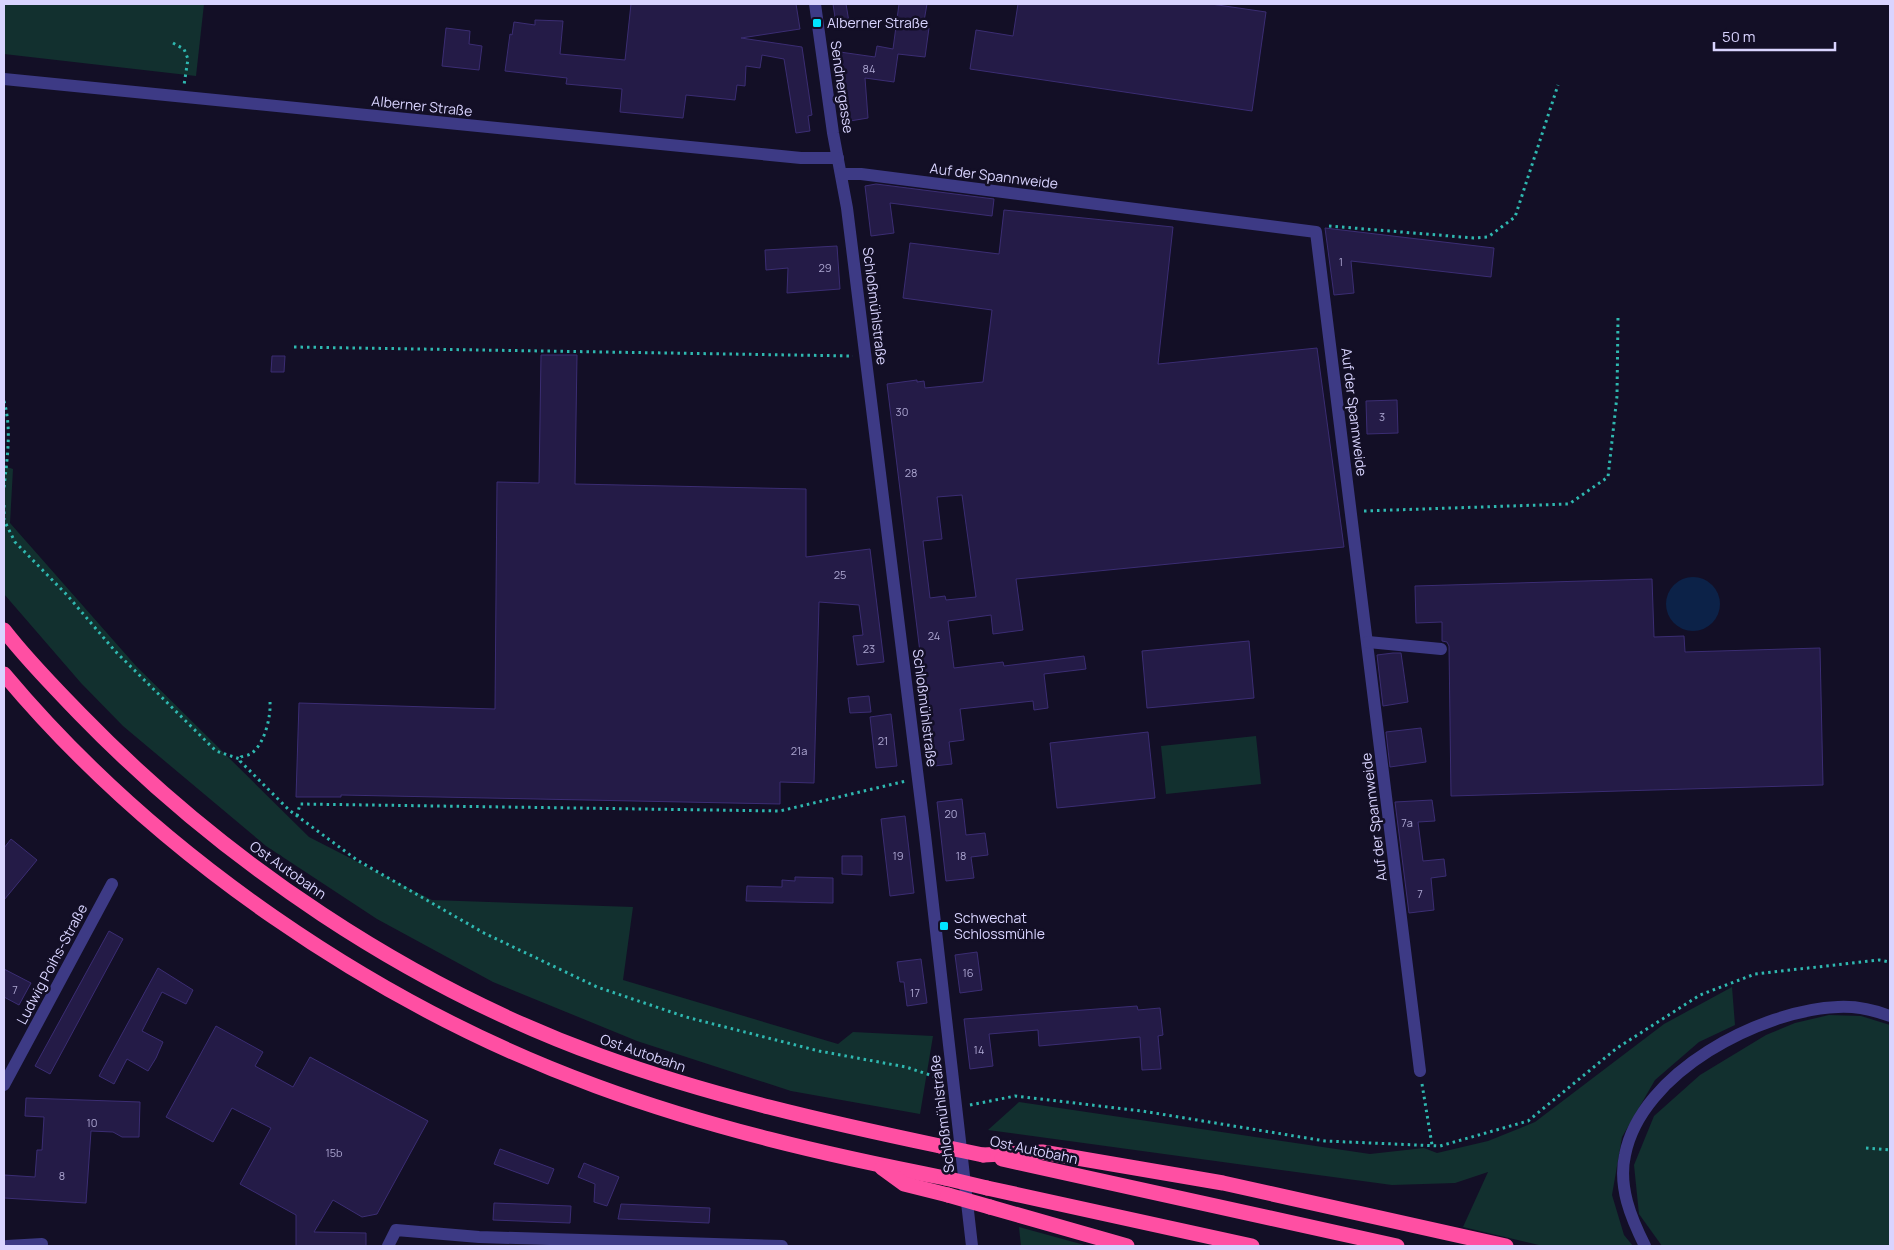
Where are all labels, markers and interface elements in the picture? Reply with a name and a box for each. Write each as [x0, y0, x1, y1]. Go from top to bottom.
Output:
place label: Alberner Straße [827, 13, 928, 32]
marker: Alberner Straße [811, 17, 823, 29]
scale bar [1714, 20, 1835, 52]
text: 50 m [1722, 26, 1756, 47]
street label: Sendnergasse [827, 39, 858, 134]
house number: 84 [863, 61, 875, 76]
street label: Alberner Straße [371, 91, 473, 120]
street label: Auf der Spannweide [929, 158, 1059, 193]
street label: Schloßmühlstraße [859, 246, 892, 366]
house number: 1 [1339, 254, 1343, 269]
house number: 29 [818, 260, 832, 275]
street label: Auf der Spannweide [1337, 347, 1372, 477]
house number: 30 [896, 404, 908, 419]
house number: 3 [1379, 409, 1385, 424]
house number: 28 [905, 465, 917, 480]
house number: 25 [834, 567, 846, 582]
house number: 24 [928, 628, 940, 643]
house number: 23 [863, 641, 875, 656]
street label: Schloßmühlstraße [909, 648, 942, 768]
house number: 21 [878, 733, 888, 748]
house number: 21a [791, 743, 807, 758]
street label: Auf der Spannweide [1356, 752, 1391, 882]
house number: 20 [945, 806, 957, 821]
house number: 7a [1401, 815, 1413, 830]
street label: Ost Autobahn [246, 836, 330, 903]
house number: 19 [892, 848, 904, 863]
house number: 18 [956, 848, 966, 863]
house number: 7 [1417, 886, 1423, 901]
street label: Ludwig Poihs-Straße [12, 900, 91, 1027]
place label: Schwechat Schlossmühle [954, 908, 1045, 943]
marker: Schwechat Schlossmühle [938, 920, 950, 932]
house number: 16 [962, 965, 974, 980]
house number: 7 [12, 982, 18, 997]
house number: 17 [910, 985, 920, 1000]
street label: Ost Autobahn [598, 1029, 689, 1076]
house number: 14 [974, 1042, 984, 1057]
street label: Schloßmühlstraße [925, 1054, 958, 1174]
house number: 10 [86, 1115, 98, 1130]
street label: Ost Autobahn [988, 1131, 1080, 1168]
house number: 15b [325, 1145, 343, 1160]
house number: 8 [59, 1168, 65, 1183]

